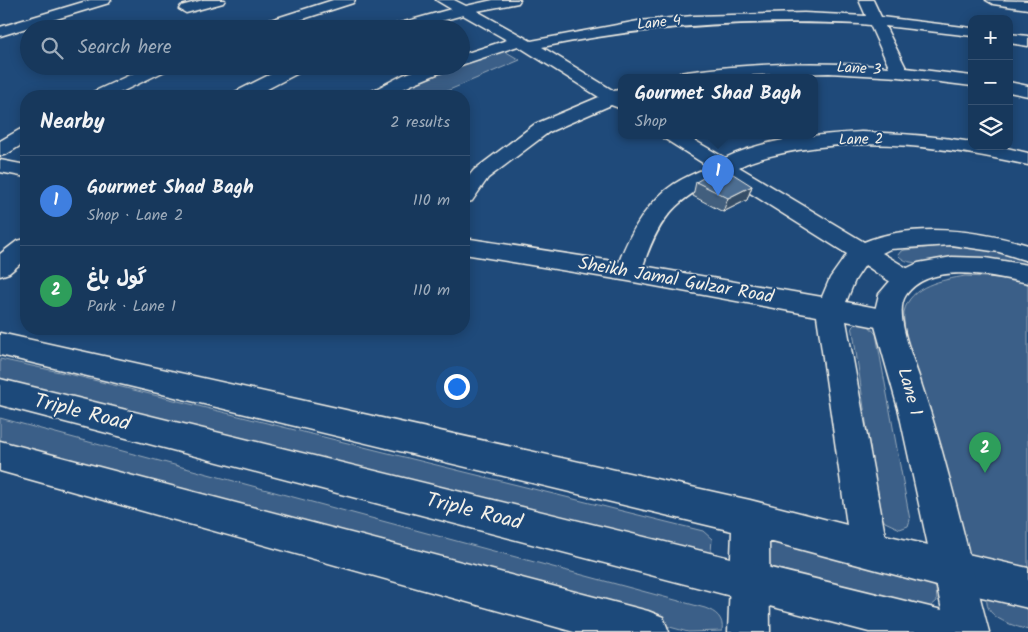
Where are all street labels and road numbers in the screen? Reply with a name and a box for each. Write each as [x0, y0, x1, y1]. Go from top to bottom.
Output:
street label: Lane 4 [636, 9, 682, 37]
street label: Lane 3 [836, 56, 882, 82]
street label: Lane 2 [838, 128, 884, 152]
street label: Sheikh Jamal Gulzar Road [576, 250, 777, 313]
street label: Lane 1 [888, 365, 930, 419]
street label: Triple Road [30, 385, 134, 441]
street label: Triple Road [422, 484, 526, 540]

